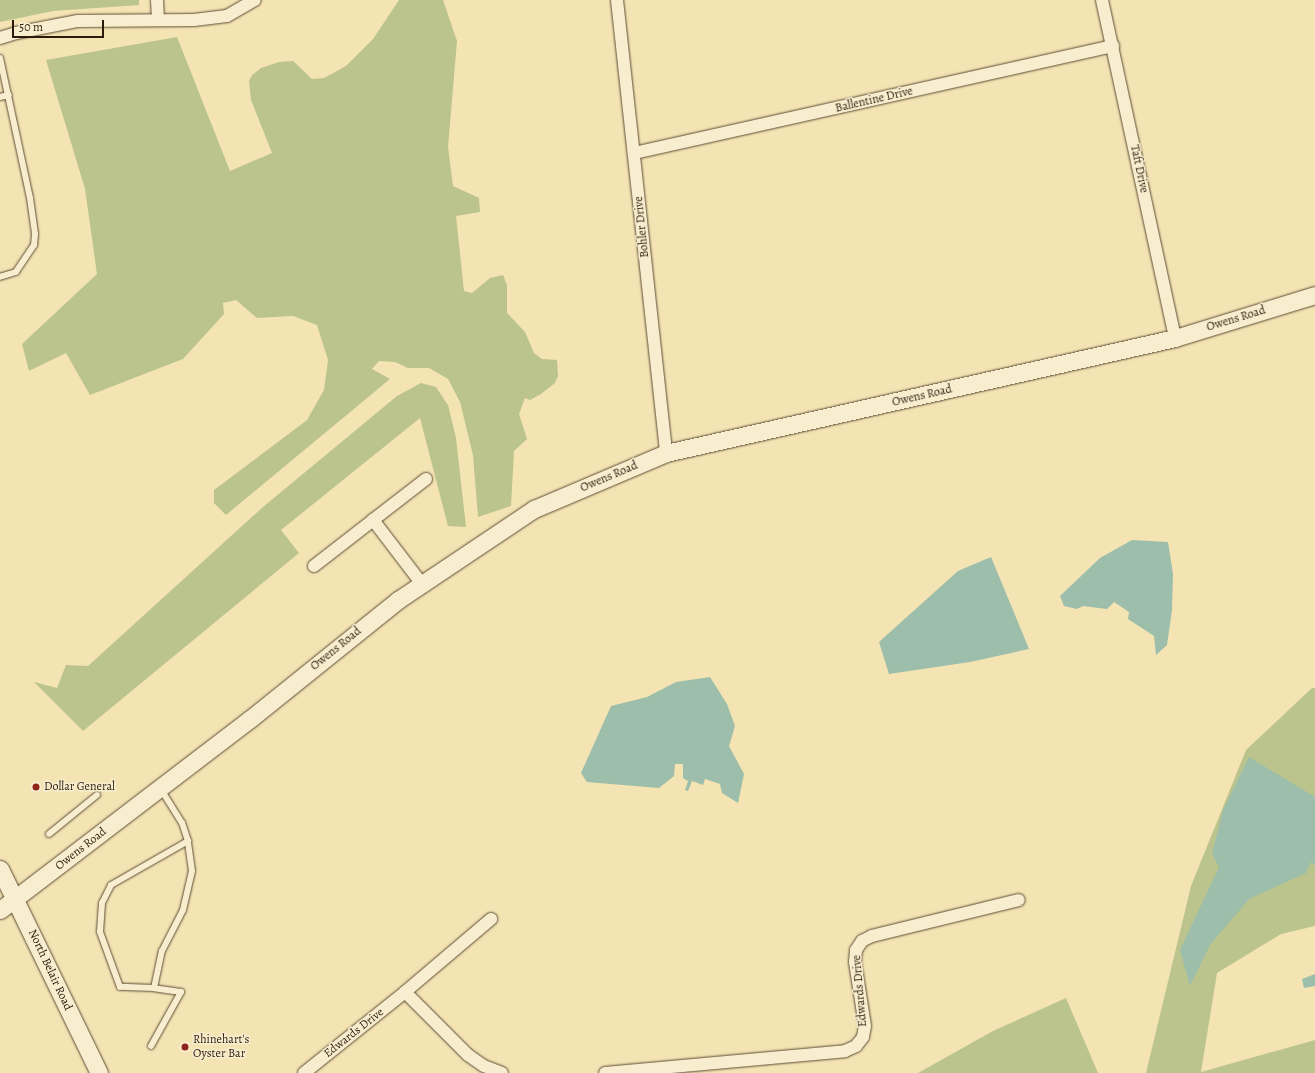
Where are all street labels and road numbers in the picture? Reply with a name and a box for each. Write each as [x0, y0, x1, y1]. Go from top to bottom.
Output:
street label: Ballentine Drive [834, 84, 914, 116]
street label: Taft Drive [1127, 144, 1151, 194]
street label: Bohler Drive [632, 196, 652, 258]
street label: Owens Road [1205, 303, 1267, 335]
street label: Owens Road [891, 382, 953, 410]
street label: Owens Road [578, 458, 640, 496]
street label: Owens Road [308, 624, 364, 674]
street label: Owens Road [53, 825, 109, 873]
street label: North Belair Road [25, 927, 75, 1013]
street label: Edwards Drive [850, 954, 870, 1028]
street label: Edwards Drive [321, 1005, 387, 1061]

